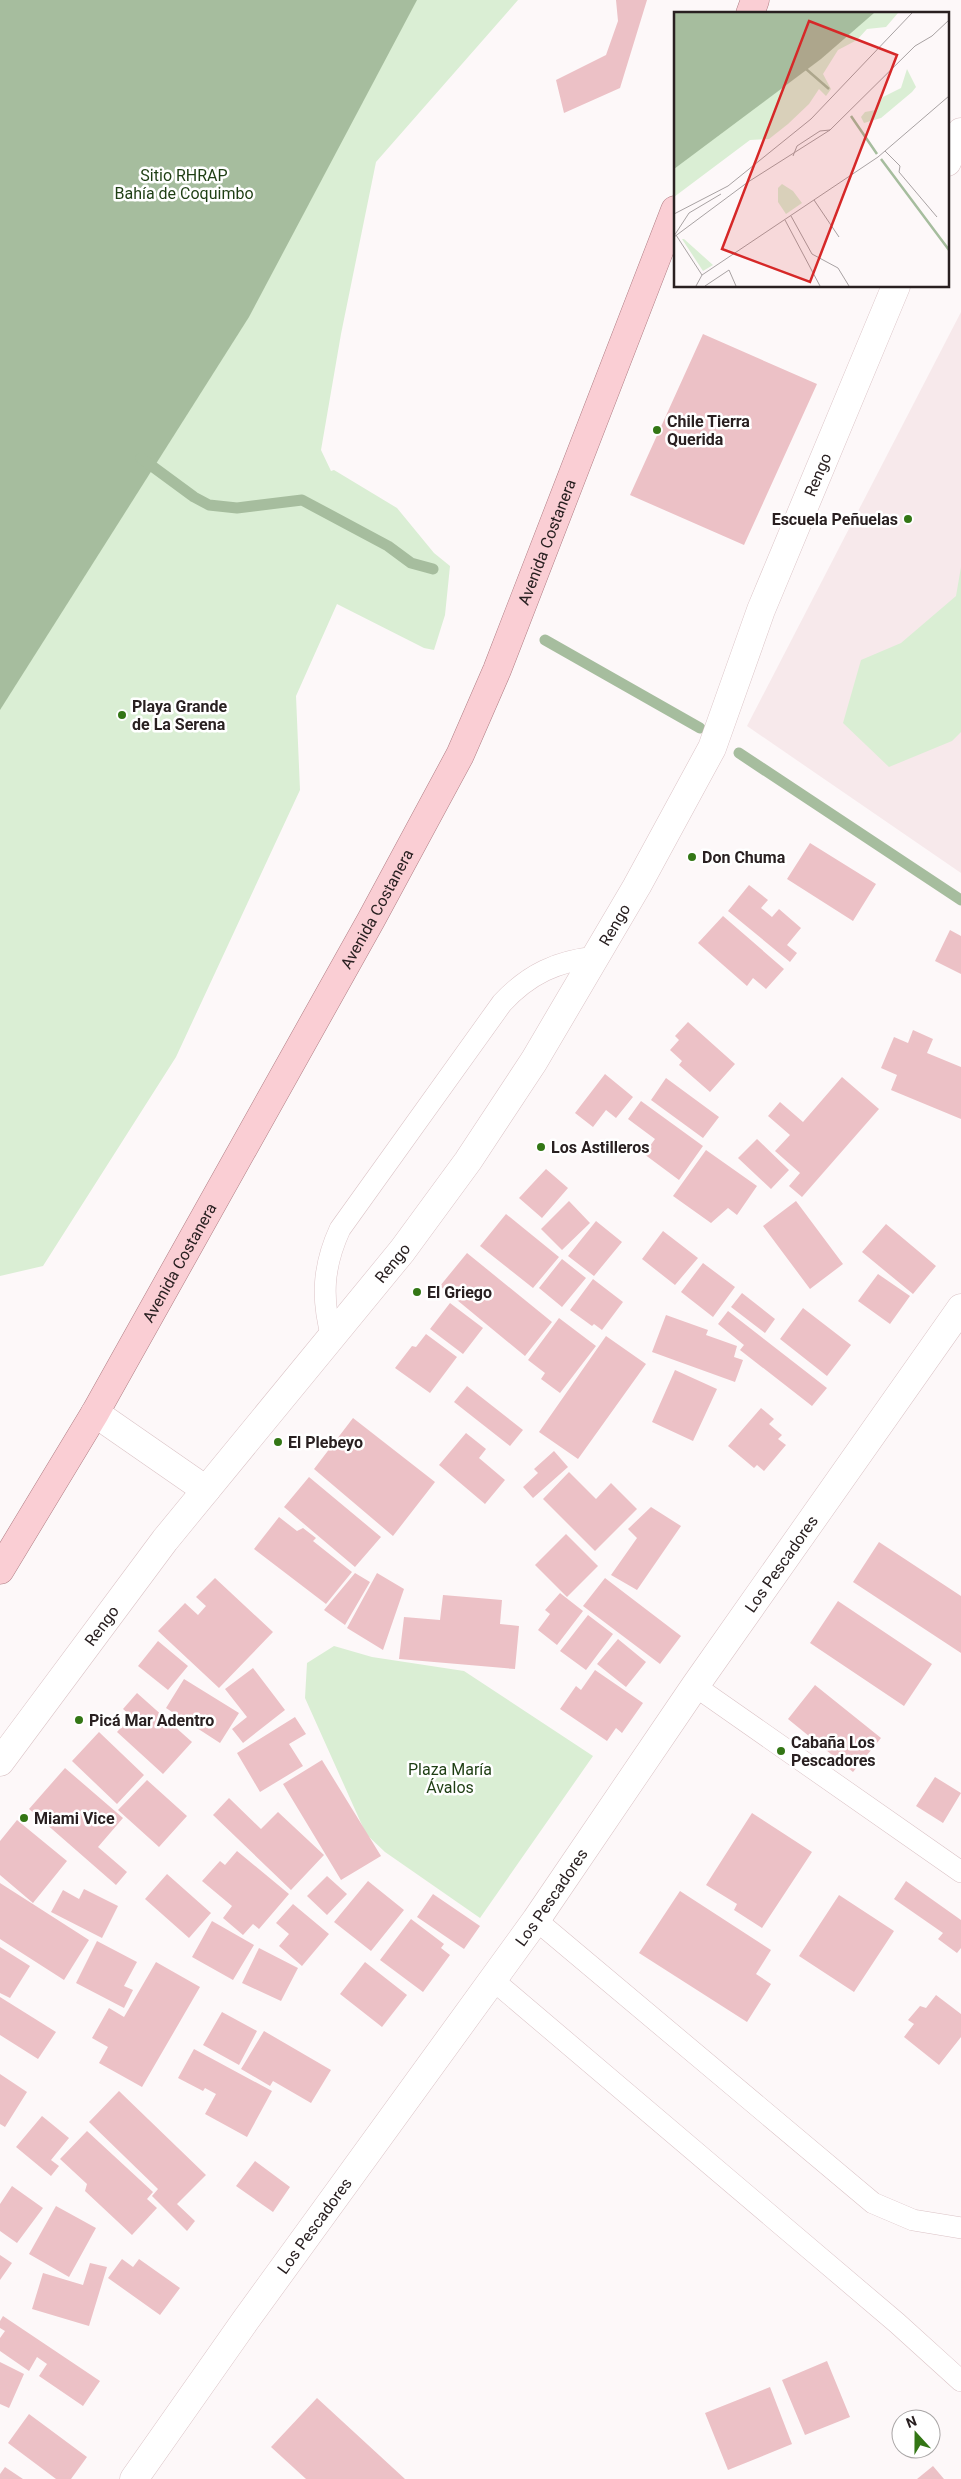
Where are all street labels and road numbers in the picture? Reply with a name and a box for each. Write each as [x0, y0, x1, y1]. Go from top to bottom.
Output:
street label: Rengo [800, 450, 835, 499]
street label: Avenida Costanera [514, 476, 580, 608]
street label: Avenida Costanera [337, 846, 417, 972]
street label: Rengo [595, 901, 634, 949]
street label: Avenida Costanera [139, 1200, 221, 1326]
street label: Rengo [371, 1240, 414, 1287]
street label: Los Pescadores [741, 1512, 822, 1616]
street label: Rengo [81, 1602, 123, 1650]
street label: Los Pescadores [511, 1845, 592, 1950]
street label: Los Pescadores [273, 2174, 356, 2278]

